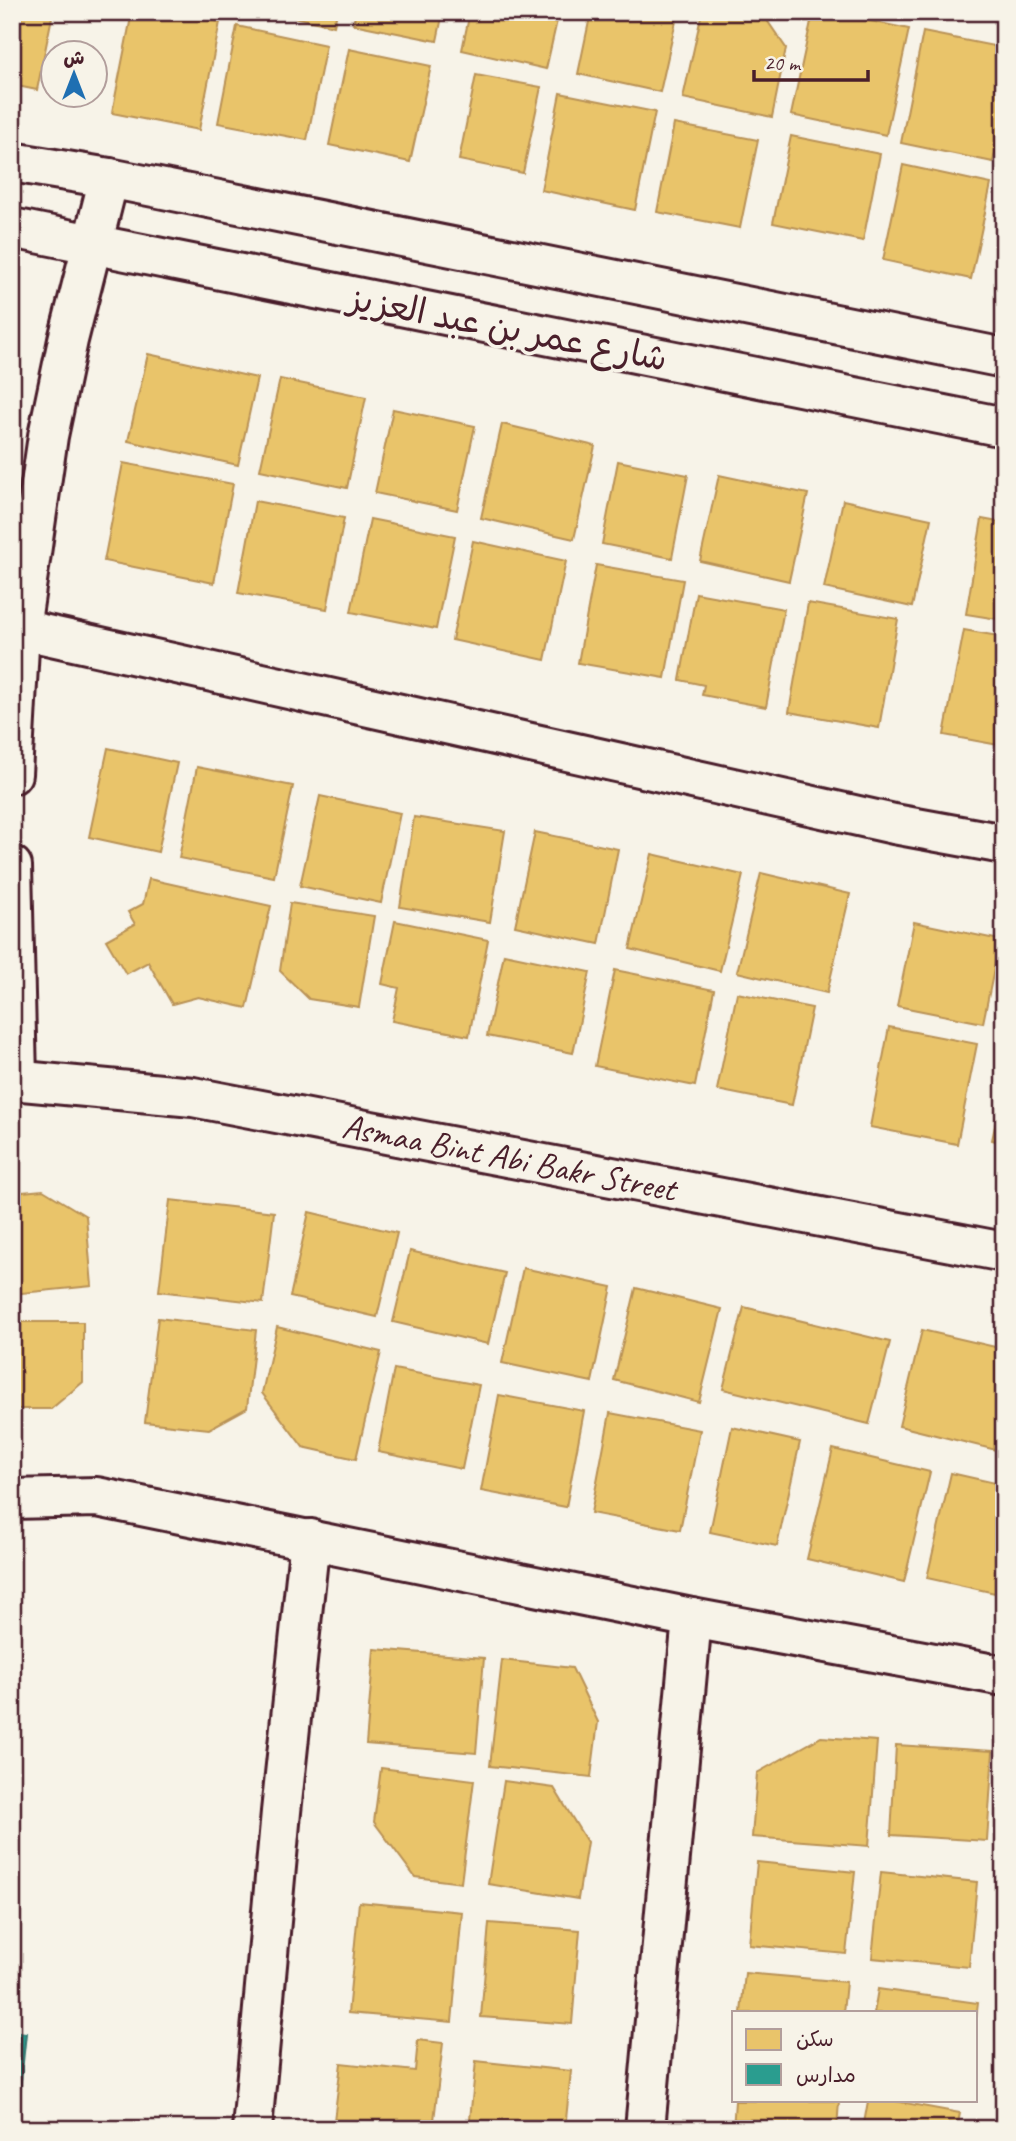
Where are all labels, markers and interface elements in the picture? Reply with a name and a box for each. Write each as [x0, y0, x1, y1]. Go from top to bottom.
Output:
north arrow [38, 38, 108, 108]
scale bar [754, 38, 867, 82]
text: ش [64, 46, 85, 70]
text: 20 m [764, 50, 802, 76]
street label: شارع عمر بن عبد العزيز [341, 275, 671, 383]
street label: Asmaa Bint Abi Bakr Street [339, 1103, 683, 1213]
legend [732, 2011, 978, 2102]
text: سكن [796, 2026, 834, 2052]
text: مدارس [796, 2062, 856, 2088]

